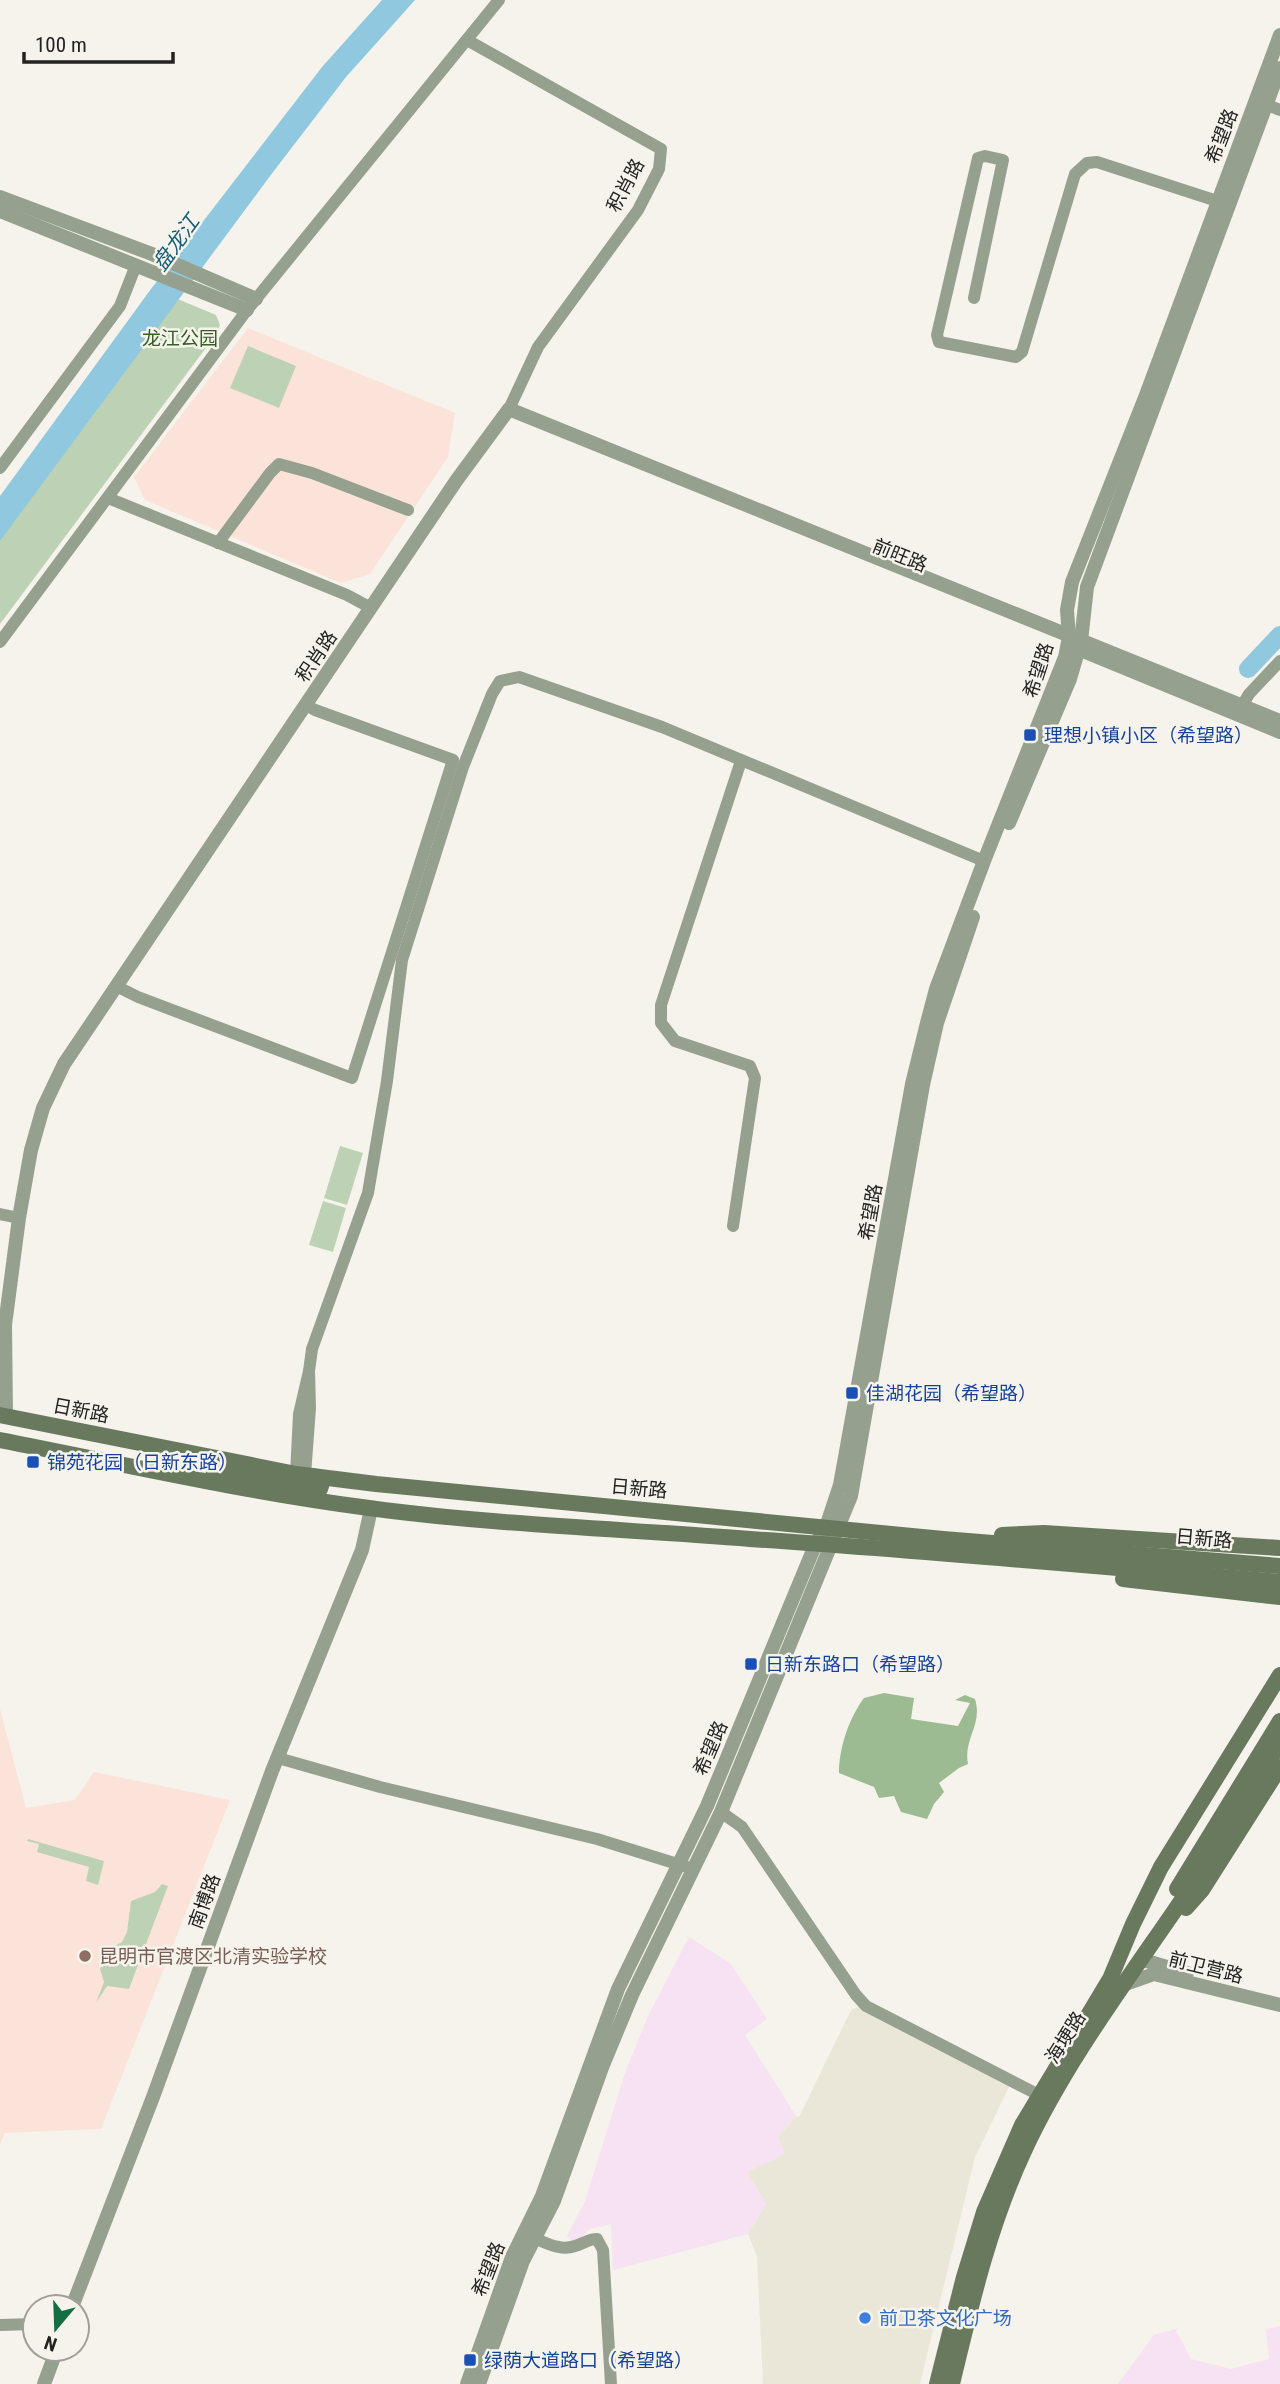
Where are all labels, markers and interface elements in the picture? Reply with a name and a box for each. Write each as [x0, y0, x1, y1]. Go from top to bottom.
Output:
scale bar [24, 21, 173, 65]
text: 100 m [35, 33, 87, 57]
street label: 希望路 [1201, 105, 1242, 167]
street label: 积肖路 [602, 155, 649, 216]
water label: 盘龙江 [148, 209, 205, 276]
park label: 龙江公园 [142, 327, 218, 350]
street label: 前旺路 [869, 534, 931, 577]
street label: 积肖路 [291, 626, 342, 686]
street label: 希望路 [1019, 639, 1058, 701]
place label: 理想小镇小区（希望路） [1044, 724, 1253, 747]
marker: 理想小镇小区（希望路） [1022, 727, 1038, 743]
street label: 希望路 [854, 1182, 887, 1242]
place label: 佳湖花园（希望路） [866, 1382, 1037, 1405]
marker: 佳湖花园（希望路） [844, 1385, 860, 1401]
street label: 日新路 [51, 1394, 111, 1427]
place label: 锦苑花园（日新东路） [47, 1451, 237, 1474]
marker: 锦苑花园（日新东路） [25, 1454, 41, 1470]
street label: 日新路 [610, 1475, 668, 1502]
street label: 日新路 [1175, 1525, 1233, 1552]
place label: 日新东路口（希望路） [765, 1653, 955, 1676]
marker: 日新东路口（希望路） [743, 1656, 759, 1672]
street label: 希望路 [689, 1717, 732, 1779]
street label: 南博路 [184, 1870, 225, 1932]
place label: 昆明市官渡区北清实验学校 [99, 1945, 327, 1968]
street label: 前卫营路 [1166, 1947, 1246, 1988]
marker: 昆明市官渡区北清实验学校 [77, 1948, 93, 1964]
street label: 海埂路 [1041, 2007, 1090, 2068]
street label: 希望路 [468, 2238, 509, 2300]
north arrow [21, 2293, 91, 2363]
place label: 前卫茶文化广场 [879, 2307, 1012, 2330]
marker: 前卫茶文化广场 [857, 2310, 873, 2326]
text: N [41, 2331, 60, 2356]
place label: 绿荫大道路口（希望路） [484, 2349, 693, 2372]
marker: 绿荫大道路口（希望路） [462, 2352, 478, 2368]

